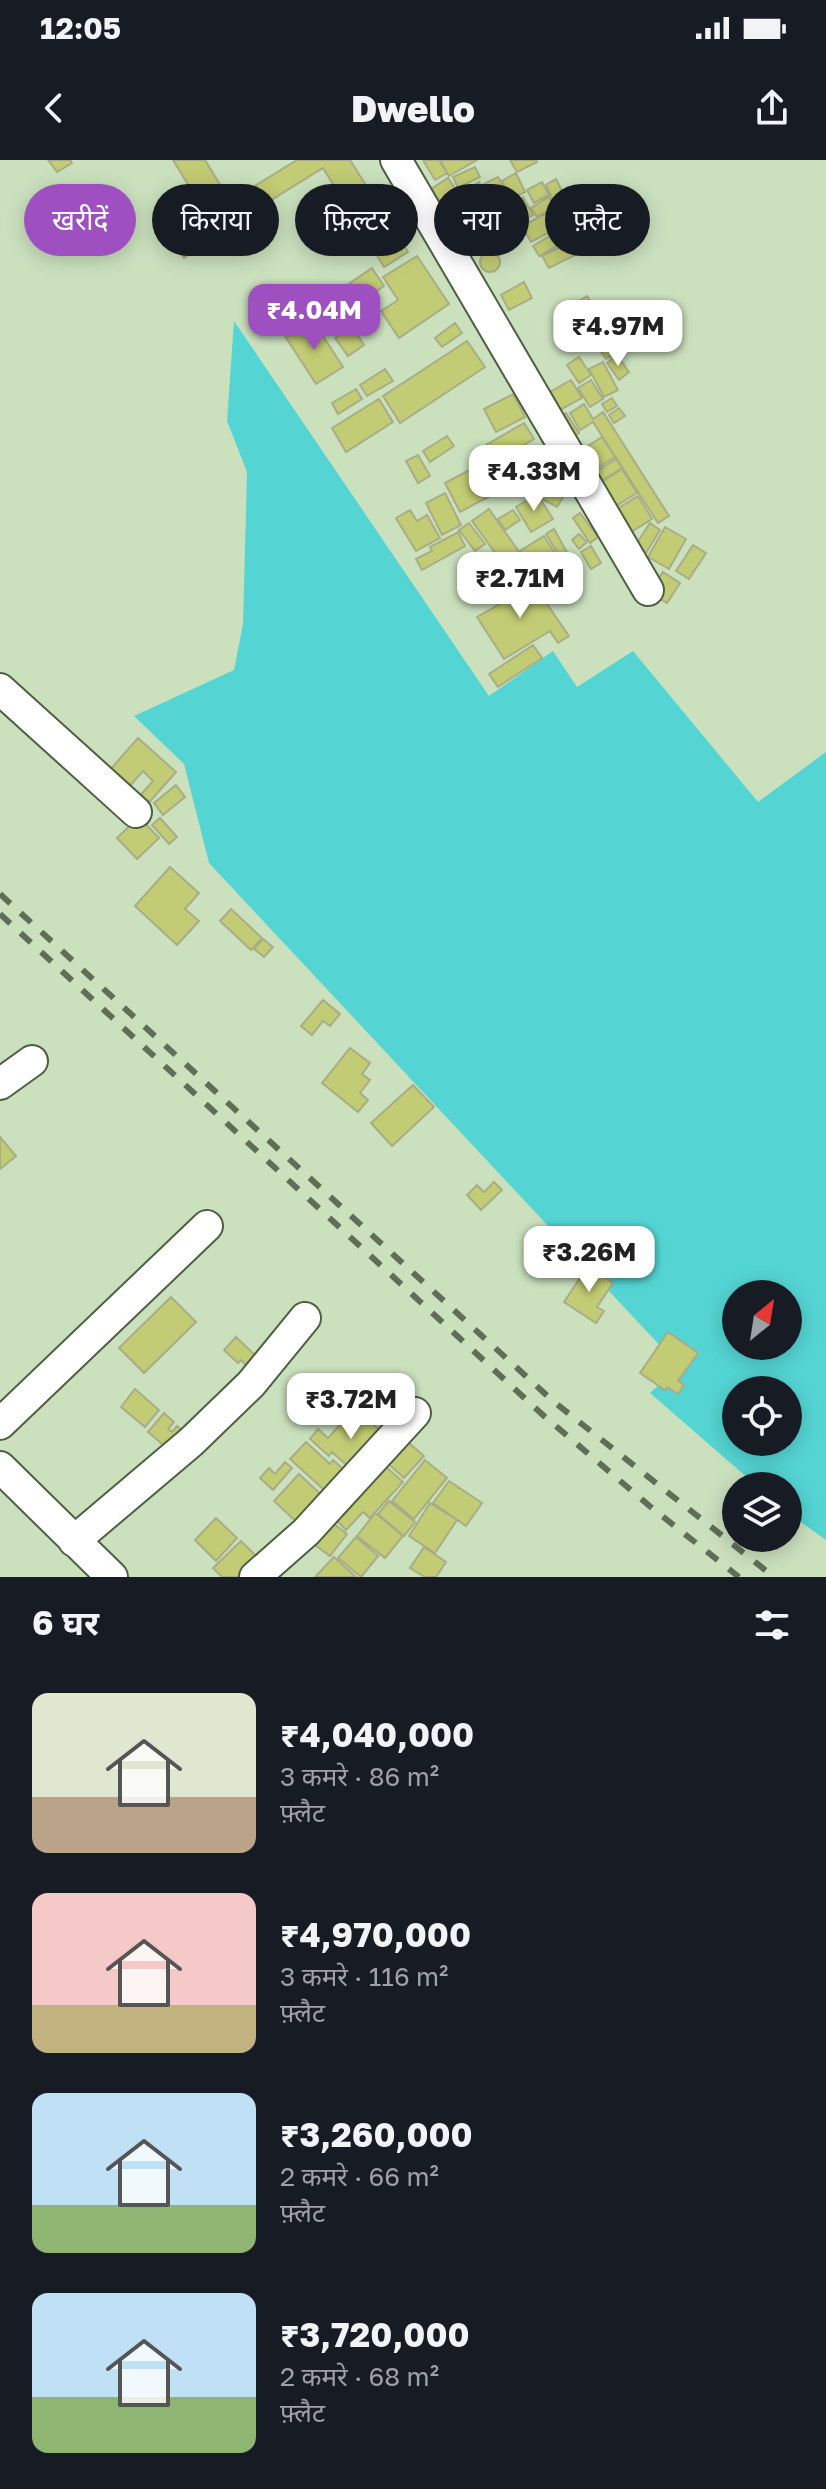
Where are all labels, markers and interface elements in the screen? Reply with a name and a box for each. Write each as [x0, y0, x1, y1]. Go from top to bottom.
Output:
text: 12:05 [40, 10, 121, 46]
icon: back [32, 86, 76, 130]
icon: share [750, 86, 794, 130]
text: Dwello [351, 87, 475, 130]
chip: खरीदें [24, 184, 136, 256]
chip: किराया [152, 184, 279, 256]
chip: फ़िल्टर [295, 184, 418, 256]
chip: नया [434, 184, 529, 256]
chip: फ़्लैट [545, 184, 650, 256]
pin: ₹4.04M [249, 284, 379, 352]
text: ₹4.04M [266, 294, 362, 325]
pin: ₹4.97M [553, 300, 683, 368]
text: ₹4.97M [571, 310, 665, 341]
pin: ₹4.33M [469, 445, 599, 513]
text: ₹4.33M [487, 455, 581, 486]
pin: ₹2.71M [455, 552, 585, 620]
text: ₹2.71M [475, 562, 565, 593]
pin: ₹3.26M [524, 1226, 654, 1294]
text: ₹3.26M [542, 1236, 636, 1267]
north arrow [722, 1280, 802, 1360]
map controls [722, 1280, 802, 1552]
pin: ₹3.72M [286, 1373, 416, 1441]
button: locate [722, 1376, 802, 1456]
text: ₹3.72M [305, 1383, 397, 1414]
button: layers [722, 1472, 802, 1552]
text: 6 घर [32, 1602, 99, 1642]
icon: filters [750, 1603, 794, 1647]
text: ₹4,040,000 [280, 1714, 474, 1754]
icon: home [96, 1725, 192, 1821]
text: 3 कमरे · 86 m² [280, 1761, 439, 1792]
text: फ़्लैट [280, 1797, 325, 1828]
text: ₹4,970,000 [280, 1914, 471, 1954]
icon: home [96, 1925, 192, 2021]
text: 3 कमरे · 116 m² [280, 1961, 448, 1992]
text: फ़्लैट [280, 1997, 325, 2028]
text: ₹3,260,000 [280, 2114, 473, 2154]
icon: home [96, 2125, 192, 2221]
text: 2 कमरे · 66 m² [280, 2161, 439, 2192]
text: फ़्लैट [280, 2197, 325, 2228]
text: ₹3,720,000 [280, 2314, 470, 2354]
icon: home [96, 2325, 192, 2421]
text: 2 कमरे · 68 m² [280, 2361, 439, 2392]
text: फ़्लैट [280, 2397, 325, 2428]

